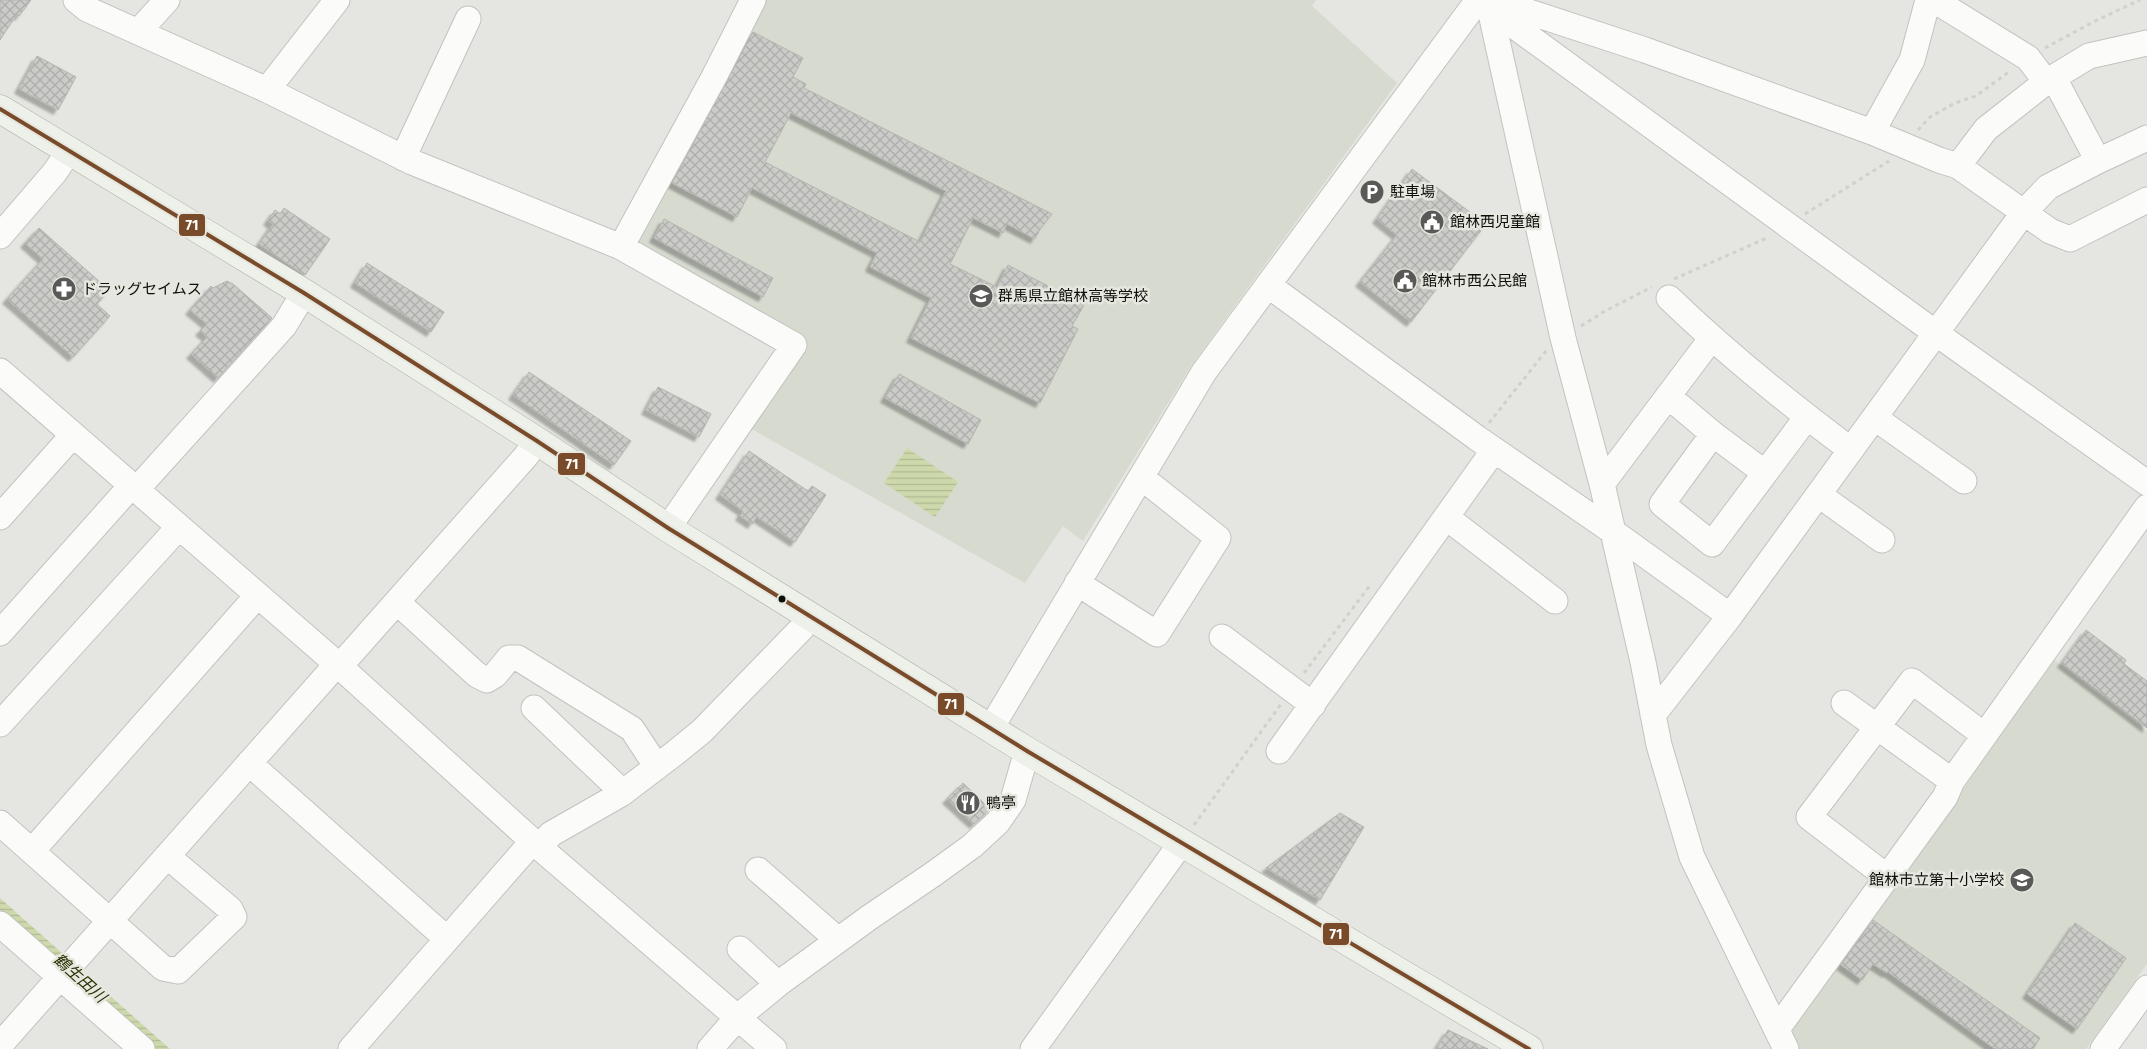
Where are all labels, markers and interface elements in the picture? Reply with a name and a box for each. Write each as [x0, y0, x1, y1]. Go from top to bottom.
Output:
parking icon: 駐車場 [1359, 179, 1385, 205]
place label: 駐車場 [1390, 183, 1435, 201]
public building icon: 館林西児童館 [1419, 209, 1445, 235]
line badge: 71 [178, 213, 206, 237]
place label: 館林西児童館 [1450, 213, 1540, 231]
text: 71 [186, 217, 198, 234]
public building icon: 館林市西公民館 [1392, 268, 1418, 294]
place label: 館林市西公民館 [1422, 272, 1527, 290]
pharmacy icon: ドラッグセイムス [51, 276, 77, 302]
place label: ドラッグセイムス [82, 280, 202, 298]
school or university icon: 群馬県立館林高等学校 [968, 283, 994, 309]
place label: 群馬県立館林高等学校 [998, 287, 1148, 305]
line badge: 71 [557, 452, 586, 476]
text: 71 [566, 456, 578, 473]
unlabelled marker [777, 594, 787, 604]
line badge: 71 [937, 692, 965, 716]
text: 71 [945, 696, 957, 713]
restaurant icon: 鴨亭 [955, 790, 981, 816]
place label: 鴨亭 [986, 794, 1016, 812]
school or university icon: 館林市立第十小学校 [2009, 867, 2035, 893]
place label: 館林市立第十小学校 [1869, 871, 2004, 889]
line badge: 71 [1322, 922, 1350, 946]
text: 71 [1330, 926, 1342, 943]
water label: 鶴生田川 [50, 950, 112, 1008]

